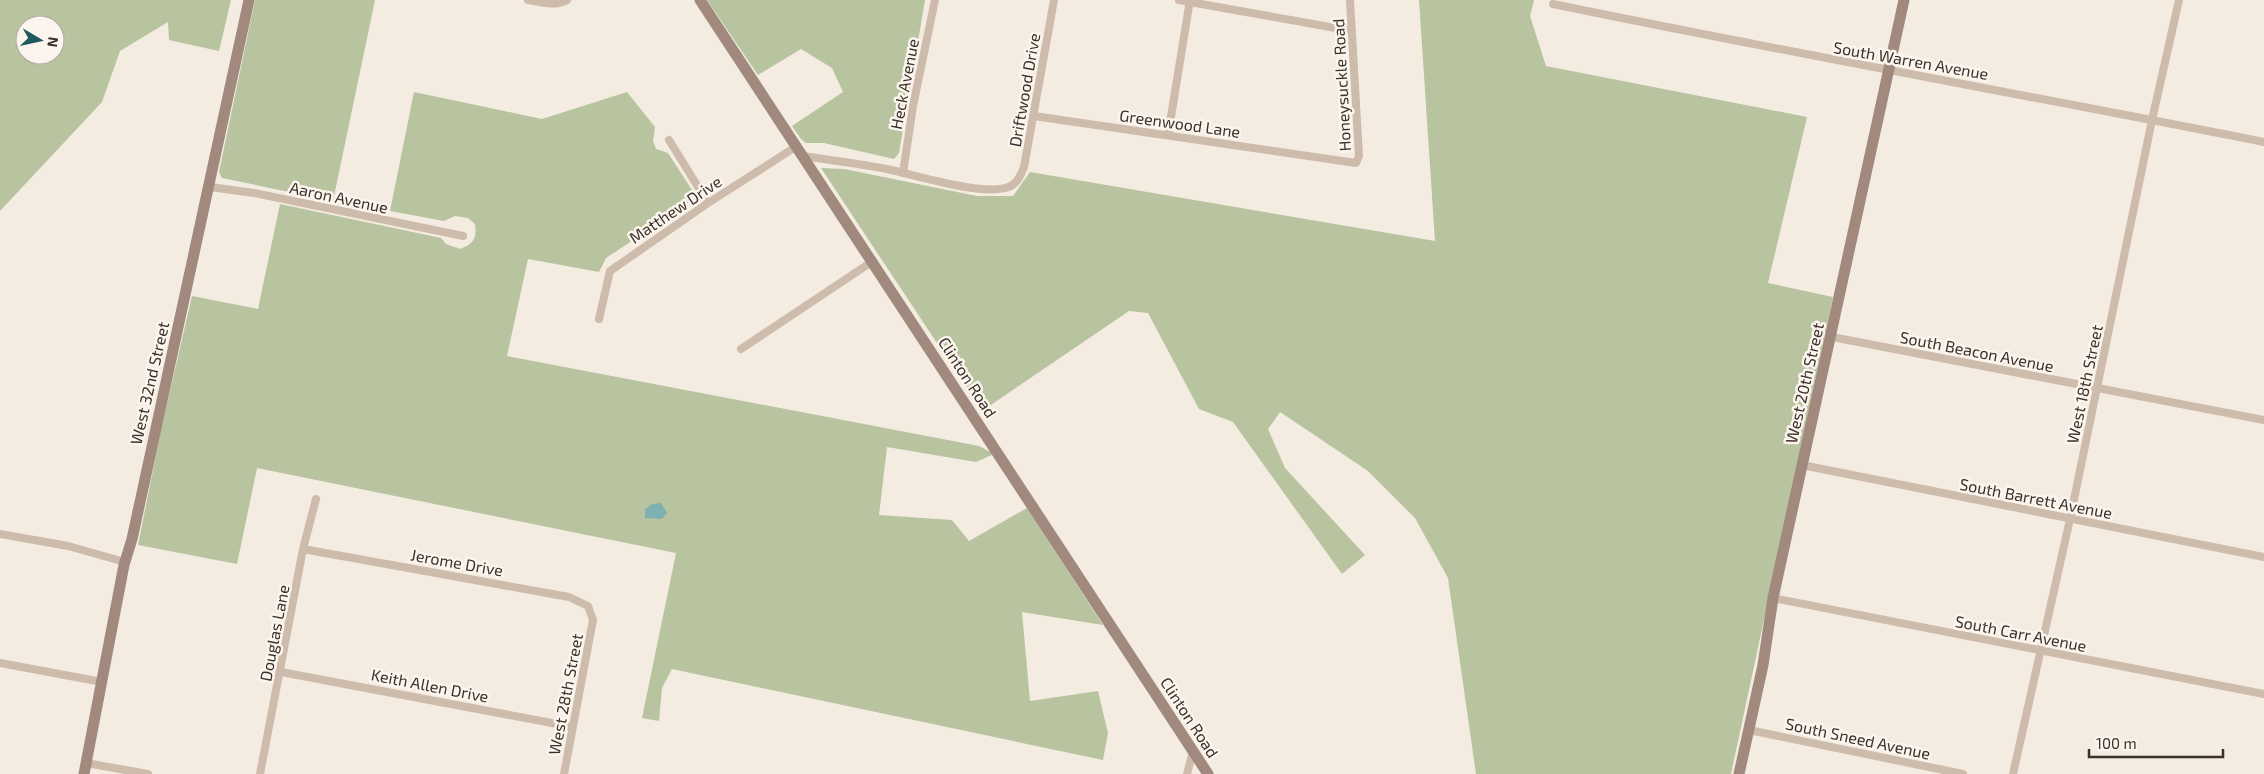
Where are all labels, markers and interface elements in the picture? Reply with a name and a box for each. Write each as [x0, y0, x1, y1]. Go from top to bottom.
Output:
north arrow [15, 15, 65, 65]
street label: Honeysuckle Road [1328, 18, 1354, 152]
street label: Driftwood Drive [1005, 32, 1043, 148]
text: N [44, 36, 63, 48]
street label: Heck Avenue [886, 37, 922, 131]
street label: South Warren Avenue [1832, 37, 1990, 83]
street label: Greenwood Lane [1118, 105, 1242, 141]
street label: Matthew Drive [625, 171, 725, 247]
street label: Aaron Avenue [288, 177, 390, 217]
street label: West 32nd Street [126, 320, 172, 446]
street label: West 20th Street [1781, 321, 1827, 445]
street label: West 18th Street [2062, 323, 2106, 445]
street label: South Beacon Avenue [1898, 327, 2056, 375]
street label: Clinton Road [935, 333, 1001, 421]
street label: South Barrett Avenue [1958, 474, 2114, 522]
street label: Jerome Drive [409, 545, 505, 579]
street label: Douglas Lane [255, 583, 293, 683]
street label: South Carr Avenue [1954, 611, 2088, 655]
street label: West 28th Street [544, 632, 586, 756]
street label: Keith Allen Drive [370, 664, 490, 706]
street label: Clinton Road [1157, 673, 1223, 761]
street label: South Sneed Avenue [1784, 713, 1932, 763]
scale bar [2089, 726, 2223, 758]
text: 100 m [2096, 734, 2137, 752]

